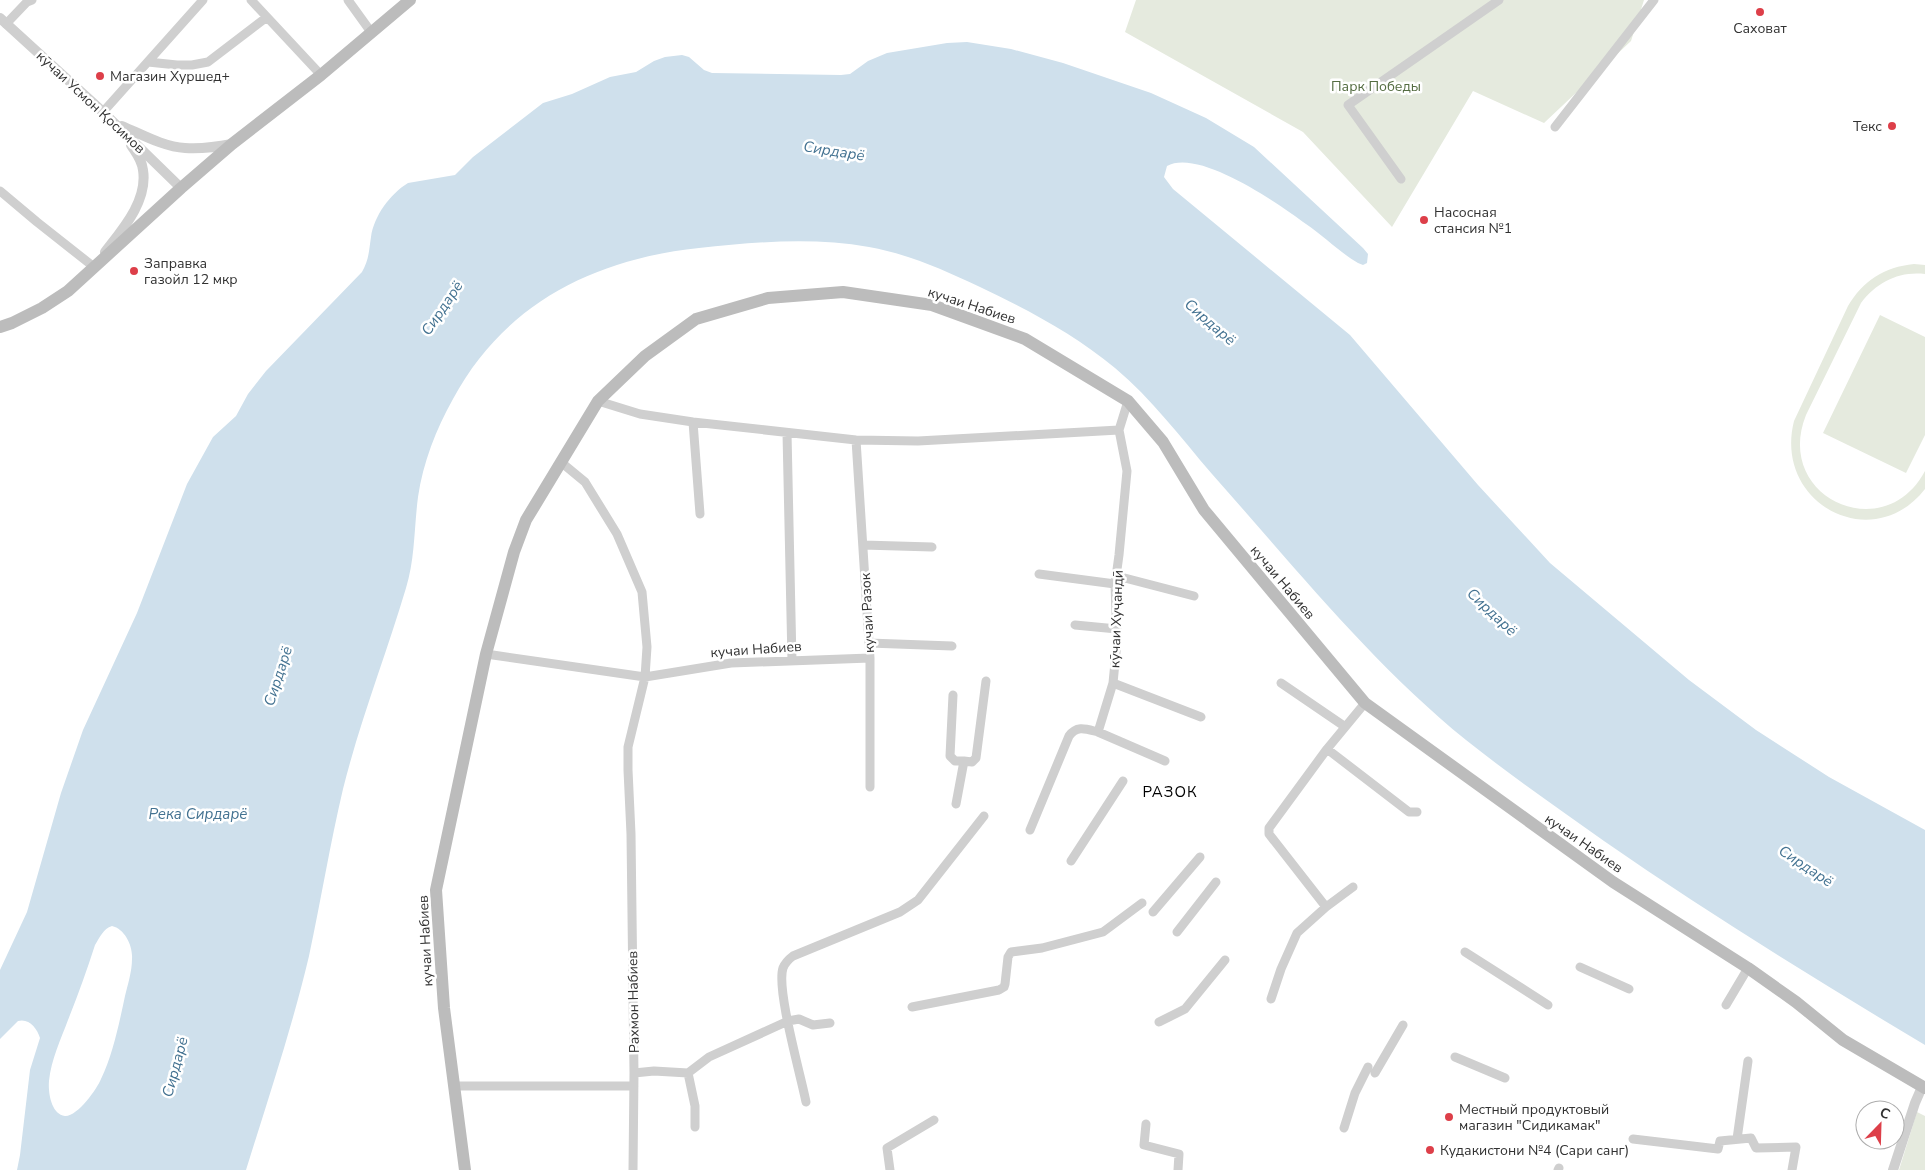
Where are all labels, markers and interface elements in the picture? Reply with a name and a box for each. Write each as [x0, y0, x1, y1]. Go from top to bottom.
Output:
marker: Саховат [1754, 6, 1766, 18]
place label: Саховат [1733, 19, 1788, 38]
street label: кӯчаи Усмон Қосимов [32, 47, 149, 158]
place label: Магазин Хуршед+ [110, 67, 230, 86]
marker: Магазин Хуршед+ [94, 70, 106, 82]
park label: Парк Победы [1331, 77, 1421, 96]
place label: Текс [1853, 117, 1882, 136]
marker: Текс [1886, 120, 1898, 132]
water label: Сирдарё [802, 136, 866, 166]
place label: Насосная стансия №1 [1434, 203, 1512, 238]
marker: Насосная стансия №1 [1418, 214, 1430, 226]
place label: Заправка газойл 12 мкр [144, 254, 238, 289]
marker: Заправка газойл 12 мкр [128, 265, 140, 277]
water label: Сирдарё [416, 277, 468, 339]
street label: кучаи Набиев [925, 282, 1019, 329]
water label: Сирдарё [1180, 294, 1240, 350]
street label: кучаи Набиев [1246, 541, 1319, 624]
street label: кӯчаи Хуҷандӣ [1105, 570, 1128, 668]
street label: кучаи Разок [856, 572, 879, 654]
water label: Сирдарё [1463, 584, 1521, 640]
street label: кучаи Набиев [710, 637, 803, 662]
water label: Сирдарё [259, 644, 297, 708]
district label: РАЗОК [1142, 782, 1198, 802]
water label: Река Сирдарё [149, 804, 247, 824]
street label: кучаи Набиев [1541, 809, 1627, 878]
water label: Сирдарё [1775, 840, 1837, 892]
street label: кучаи Набиев [414, 895, 437, 987]
street label: Рахмон Набиев [623, 950, 644, 1053]
water label: Сирдарё [157, 1035, 193, 1099]
place label: Местный продуктовый магазин "Сидикамак" [1459, 1100, 1609, 1135]
north arrow [1855, 1100, 1905, 1150]
text: С [1877, 1103, 1893, 1124]
marker: Местный продуктовый магазин "Сидикамак" [1443, 1111, 1455, 1123]
place label: Кудакистони №4 (Сари санг) [1440, 1141, 1629, 1160]
marker: Кудакистони №4 (Сари санг) [1424, 1144, 1436, 1156]

